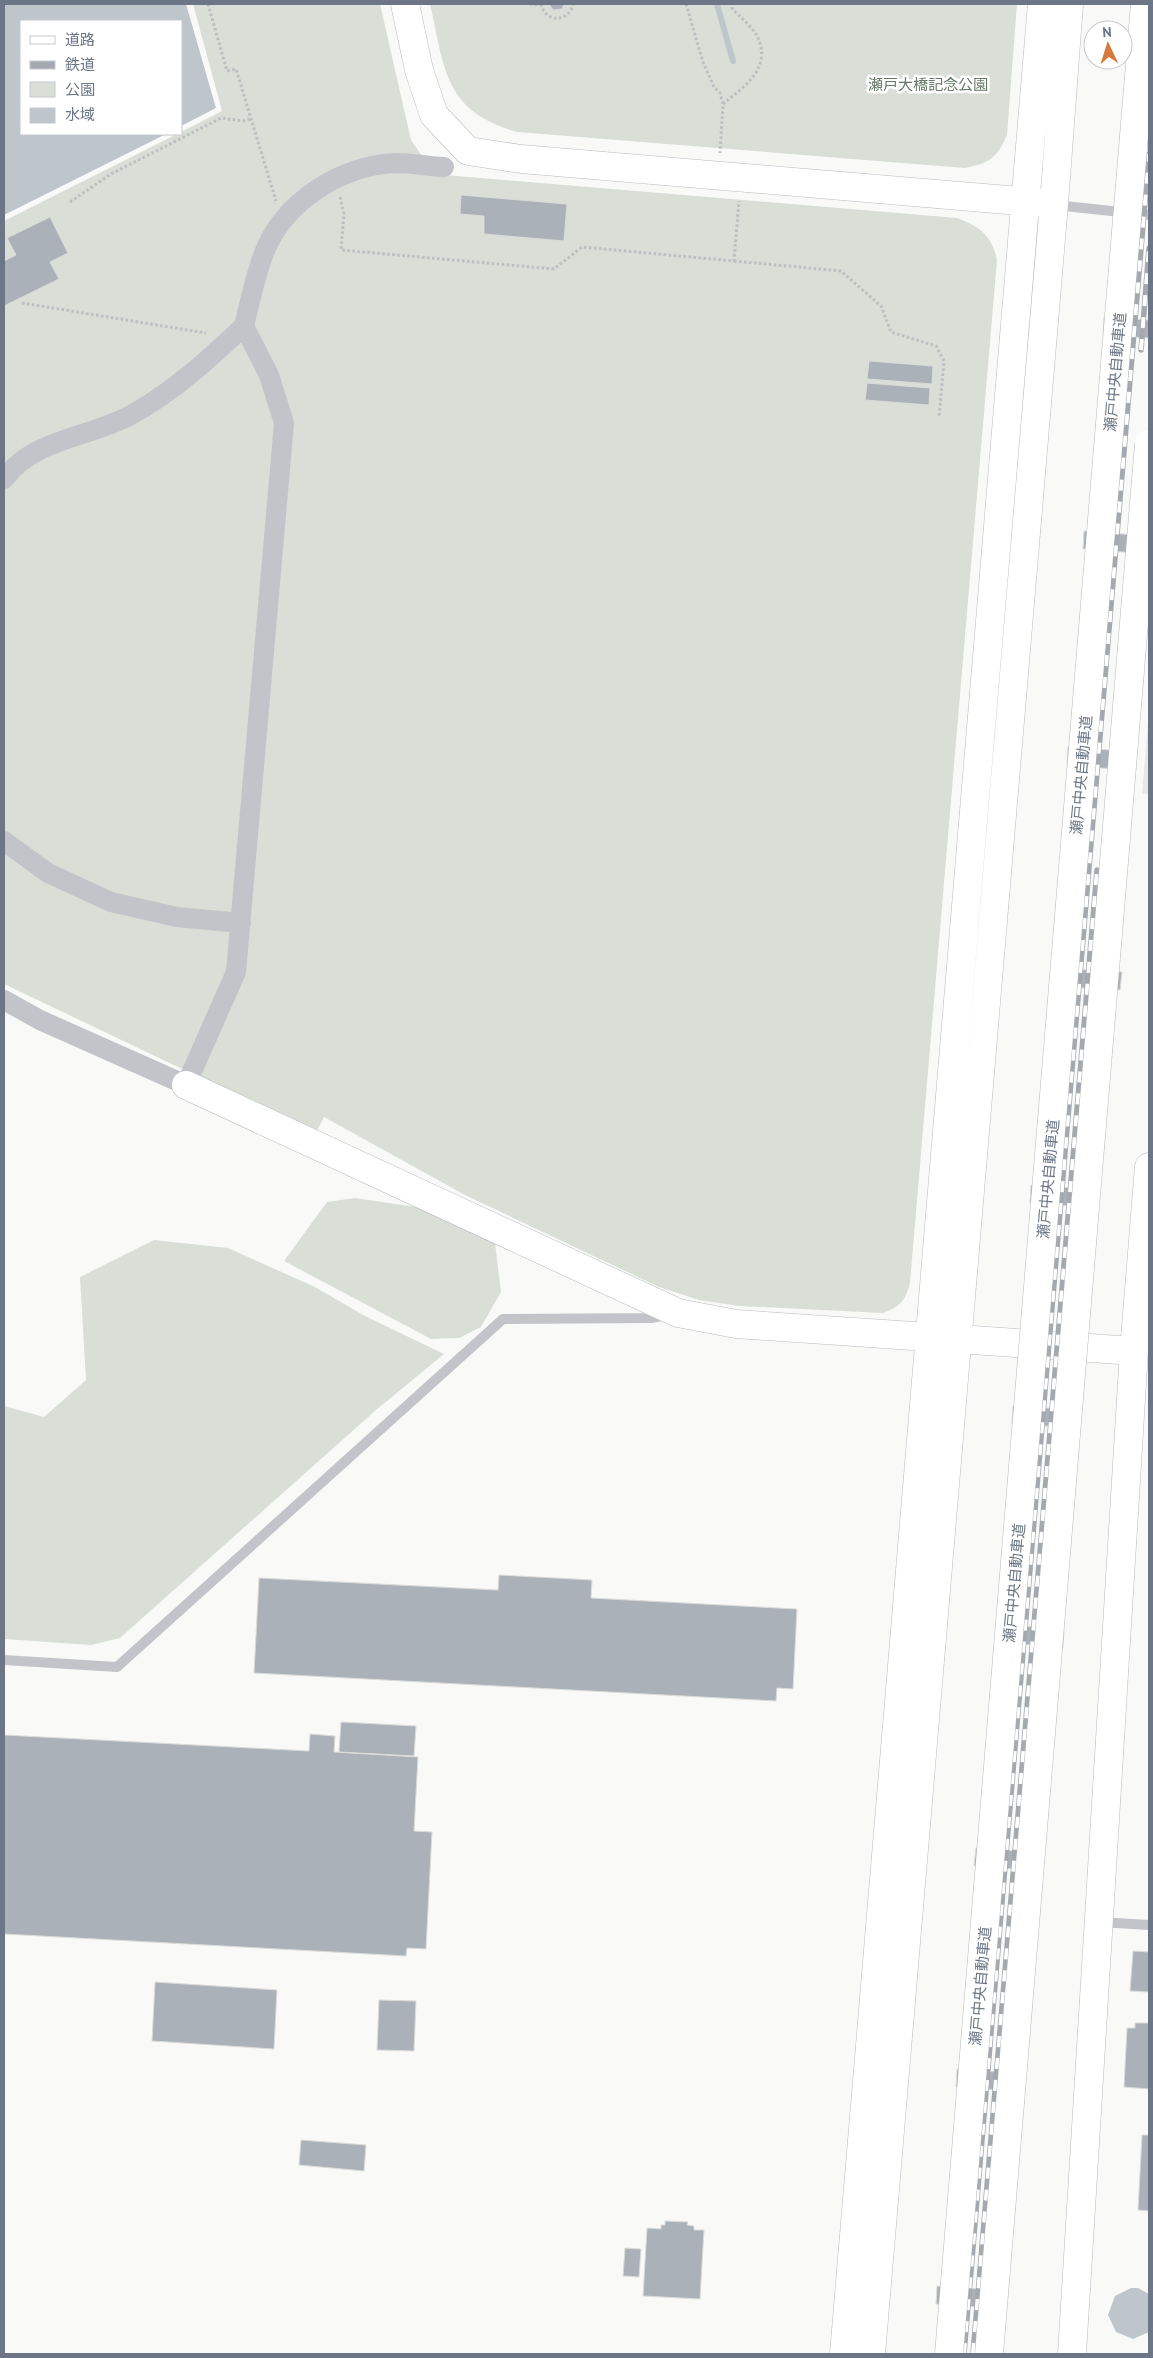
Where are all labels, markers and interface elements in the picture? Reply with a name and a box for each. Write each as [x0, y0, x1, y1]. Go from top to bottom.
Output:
legend [20, 20, 182, 135]
north arrow [1083, 20, 1133, 70]
text: N [1102, 23, 1112, 41]
text: 道路 [65, 30, 95, 49]
text: 鉄道 [65, 55, 95, 74]
park label: 瀬戸大橋記念公園 [868, 75, 988, 94]
text: 公園 [65, 80, 95, 99]
text: 水域 [65, 105, 95, 124]
street label: 瀬戸中央自動車道 [1100, 311, 1130, 433]
street label: 瀬戸中央自動車道 [1066, 714, 1096, 836]
street label: 瀬戸中央自動車道 [1033, 1118, 1063, 1240]
street label: 瀬戸中央自動車道 [999, 1522, 1029, 1644]
street label: 瀬戸中央自動車道 [965, 1925, 995, 2047]

